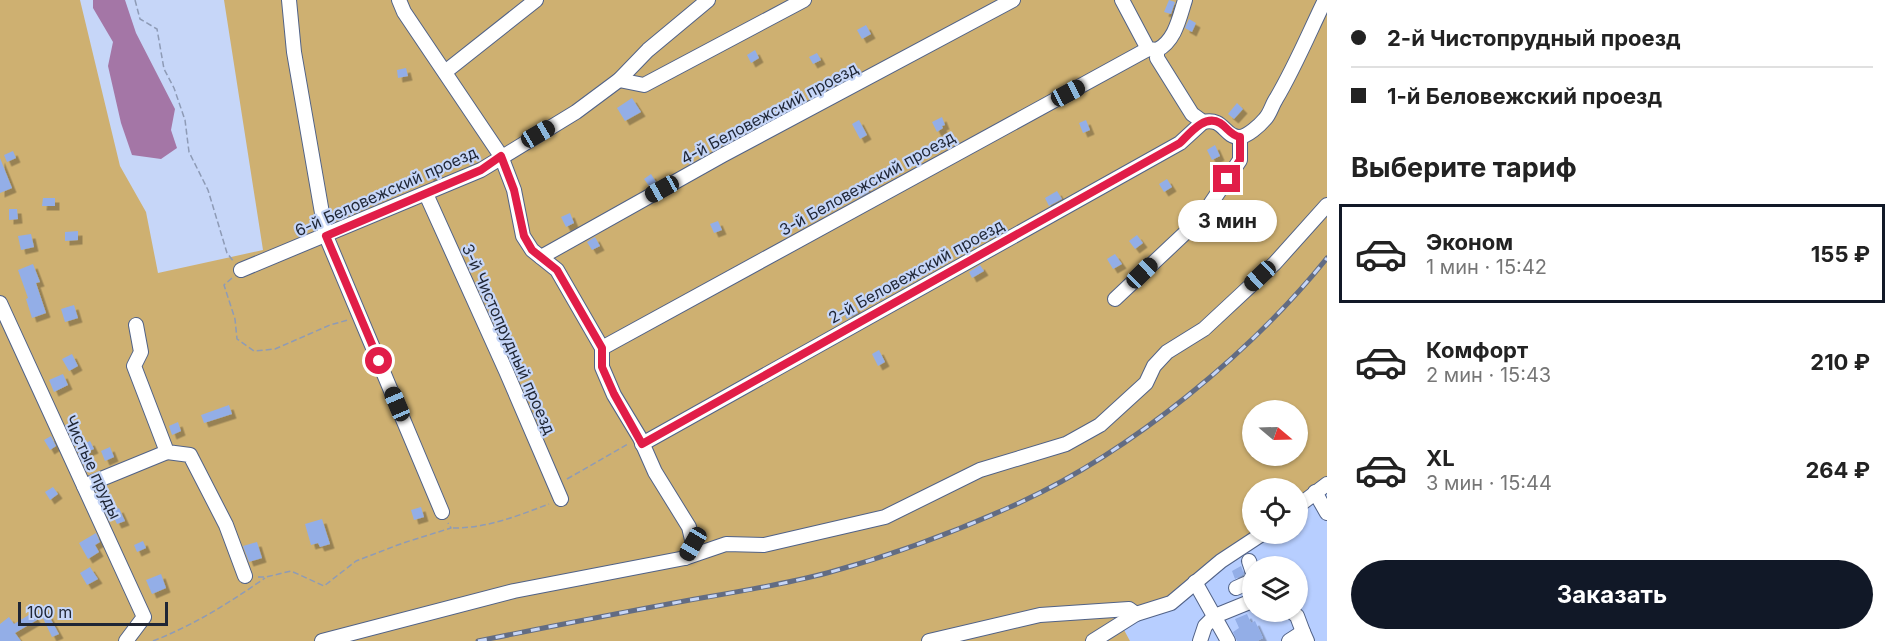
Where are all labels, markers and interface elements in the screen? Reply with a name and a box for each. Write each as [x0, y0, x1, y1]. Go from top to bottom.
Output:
text: 2-й Чистопрудный проезд [1387, 25, 1681, 51]
street label: 4-й Беловежский проезд [677, 58, 861, 168]
car [1048, 77, 1088, 109]
text: 1-й Беловежский проезд [1387, 83, 1662, 109]
car [518, 117, 558, 151]
street label: 3-й Беловежский проезд [776, 126, 958, 240]
street label: 6-й Беловежский проезд [292, 142, 480, 240]
text: Выберите тариф [1351, 151, 1577, 184]
route end [1213, 165, 1240, 192]
car [642, 172, 682, 206]
callout: 3 мин [1178, 200, 1276, 242]
text: 3 мин [1198, 209, 1257, 233]
street label: 2-й Беловежский проезд [825, 214, 1007, 328]
icon: car [1354, 227, 1408, 281]
text: Эконом [1426, 229, 1513, 255]
street label: 3-й Чистопрудный проезд [458, 241, 560, 437]
text: 155 ₽ [1811, 241, 1870, 267]
car [1123, 254, 1161, 292]
text: 1 мин · 15:42 [1426, 255, 1547, 279]
car [1241, 257, 1279, 295]
icon: car [1354, 335, 1408, 389]
text: Комфорт [1426, 337, 1528, 363]
route start [365, 347, 392, 374]
text: 210 ₽ [1810, 349, 1870, 375]
text: 2 мин · 15:43 [1426, 363, 1551, 387]
car [382, 384, 412, 424]
north arrow [1242, 400, 1308, 466]
map controls [1242, 400, 1308, 622]
street label: Чистые пруды [60, 412, 126, 522]
icon: car [1354, 443, 1408, 497]
text: XL [1426, 445, 1455, 471]
text: 264 ₽ [1805, 457, 1870, 483]
text: 3 мин · 15:44 [1426, 471, 1552, 495]
button: locate [1242, 478, 1308, 544]
car [676, 524, 710, 564]
button: layers [1242, 556, 1308, 622]
button: Заказать [1351, 560, 1873, 629]
scale bar [18, 599, 168, 626]
text: 100 m [27, 602, 72, 622]

